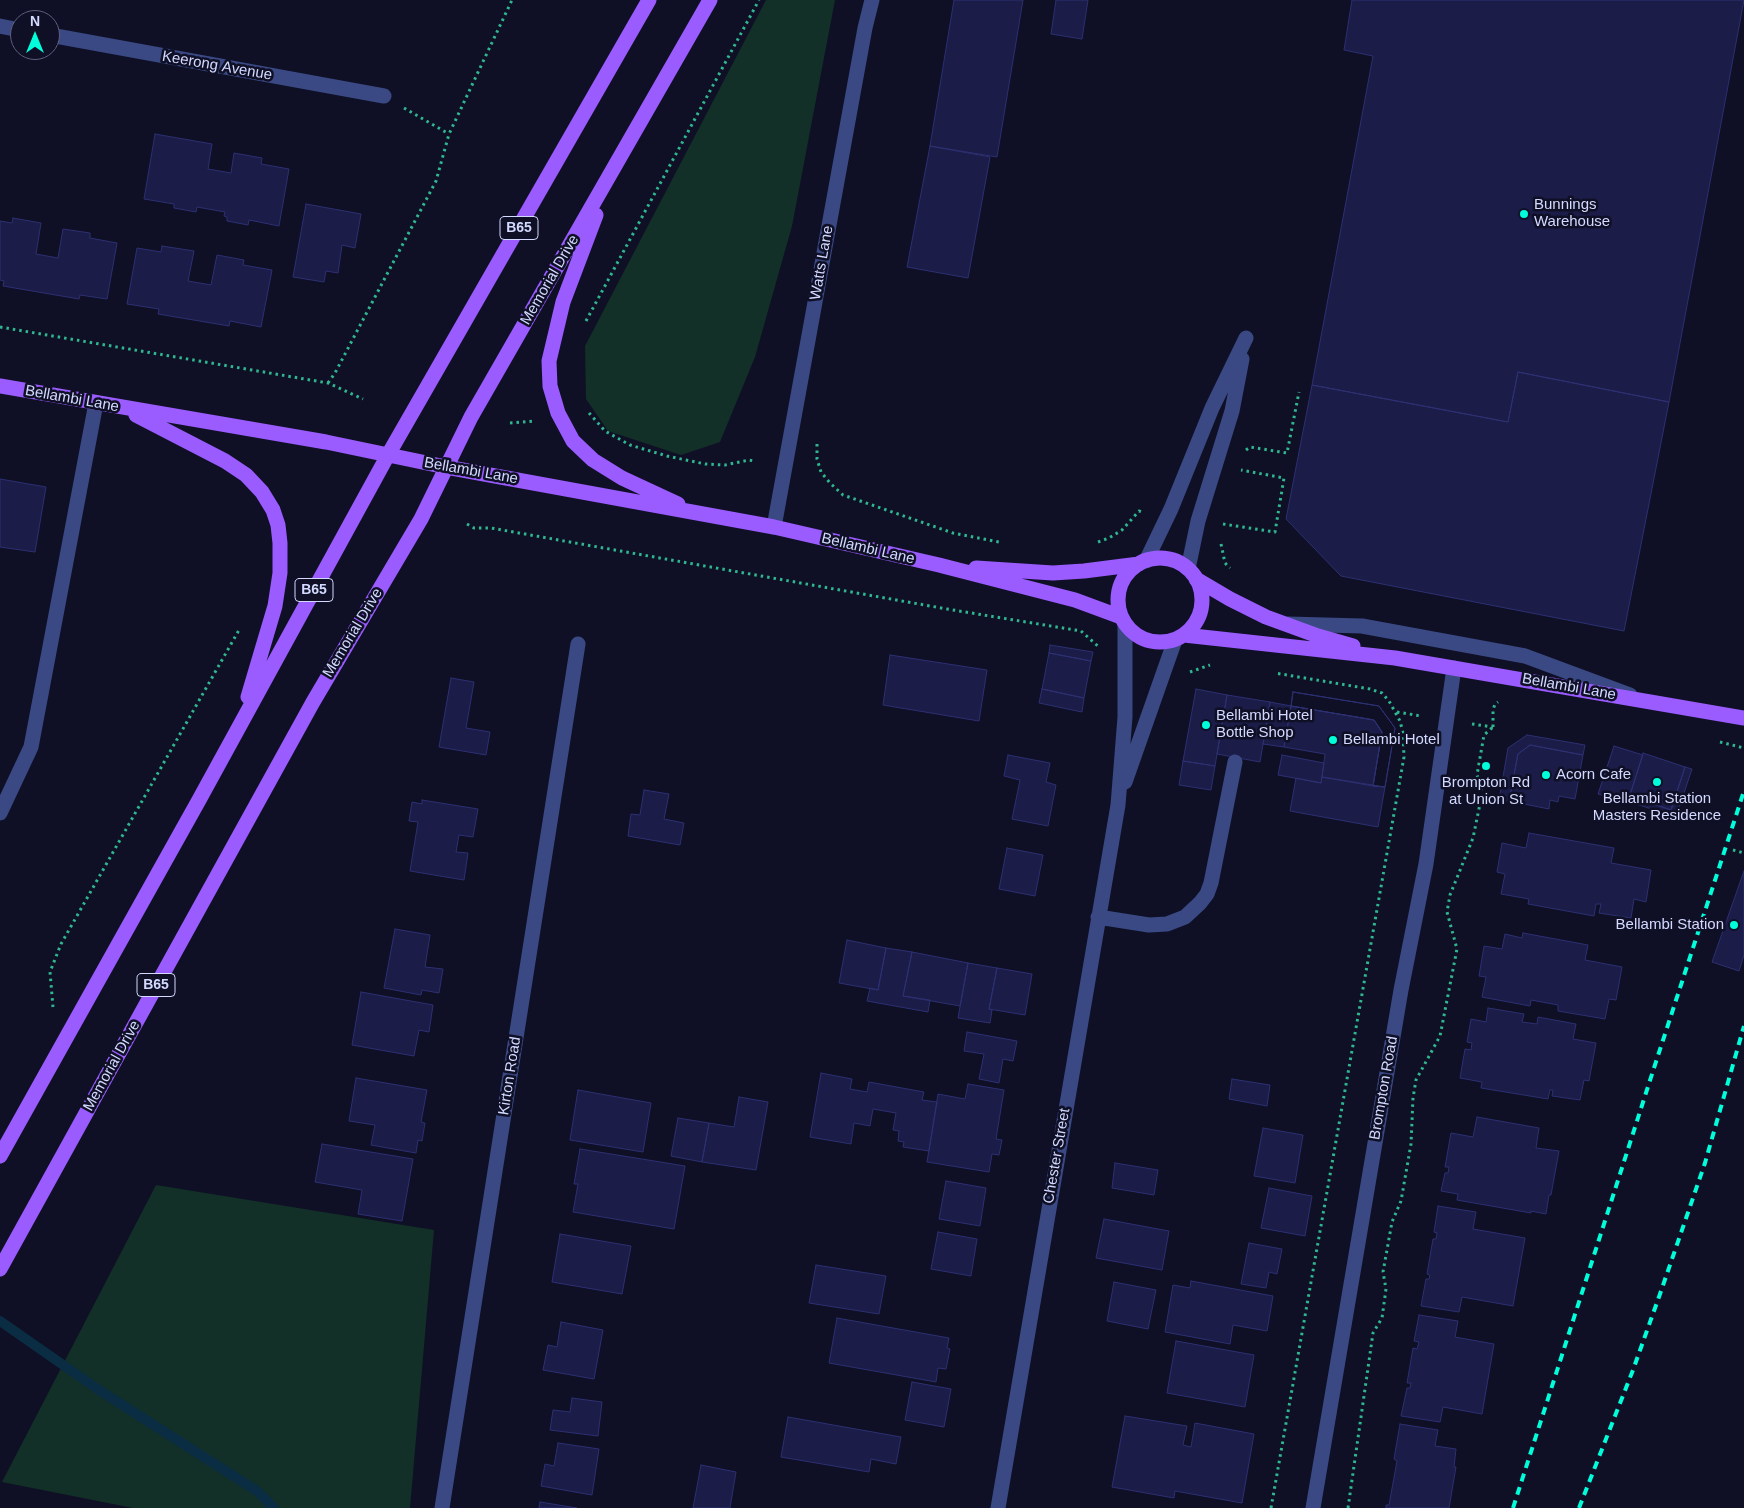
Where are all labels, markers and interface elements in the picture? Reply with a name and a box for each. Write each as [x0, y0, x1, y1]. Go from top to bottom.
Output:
north arrow [10, 10, 60, 60]
text: N [30, 13, 40, 29]
street label: Keerong Avenue [161, 47, 273, 85]
place label: Bunnings Warehouse [1534, 196, 1610, 231]
marker: Bunnings Warehouse [1518, 208, 1530, 220]
road number: B65 [500, 217, 538, 240]
street label: Watts Lane [807, 224, 837, 302]
street label: Memorial Drive [517, 232, 583, 328]
street label: Bellambi Lane [24, 382, 120, 416]
street label: Bellambi Lane [423, 454, 519, 488]
street label: Bellambi Lane [820, 530, 916, 568]
road number: B65 [295, 578, 333, 602]
street label: Memorial Drive [319, 585, 387, 681]
street label: Bellambi Lane [1521, 670, 1617, 704]
place label: Bellambi Hotel Bottle Shop [1216, 707, 1313, 742]
marker: Bellambi Hotel Bottle Shop [1200, 719, 1212, 731]
place label: Bellambi Hotel [1343, 731, 1440, 749]
marker: Bellambi Hotel [1327, 734, 1339, 746]
marker: Brompton Rd at Union St [1480, 760, 1492, 772]
place label: Acorn Cafe [1556, 766, 1631, 784]
marker: Acorn Cafe [1540, 769, 1552, 781]
place label: Brompton Rd at Union St [1442, 774, 1530, 809]
marker: Bellambi Station Masters Residence [1651, 776, 1663, 788]
place label: Bellambi Station Masters Residence [1593, 790, 1721, 825]
place label: Bellambi Station [1616, 916, 1724, 934]
marker: Bellambi Station [1728, 919, 1740, 931]
road number: B65 [137, 974, 175, 996]
street label: Memorial Drive [80, 1018, 144, 1114]
street label: Kirton Road [495, 1035, 525, 1117]
street label: Brompton Road [1366, 1035, 1402, 1141]
street label: Chester Street [1040, 1107, 1074, 1205]

